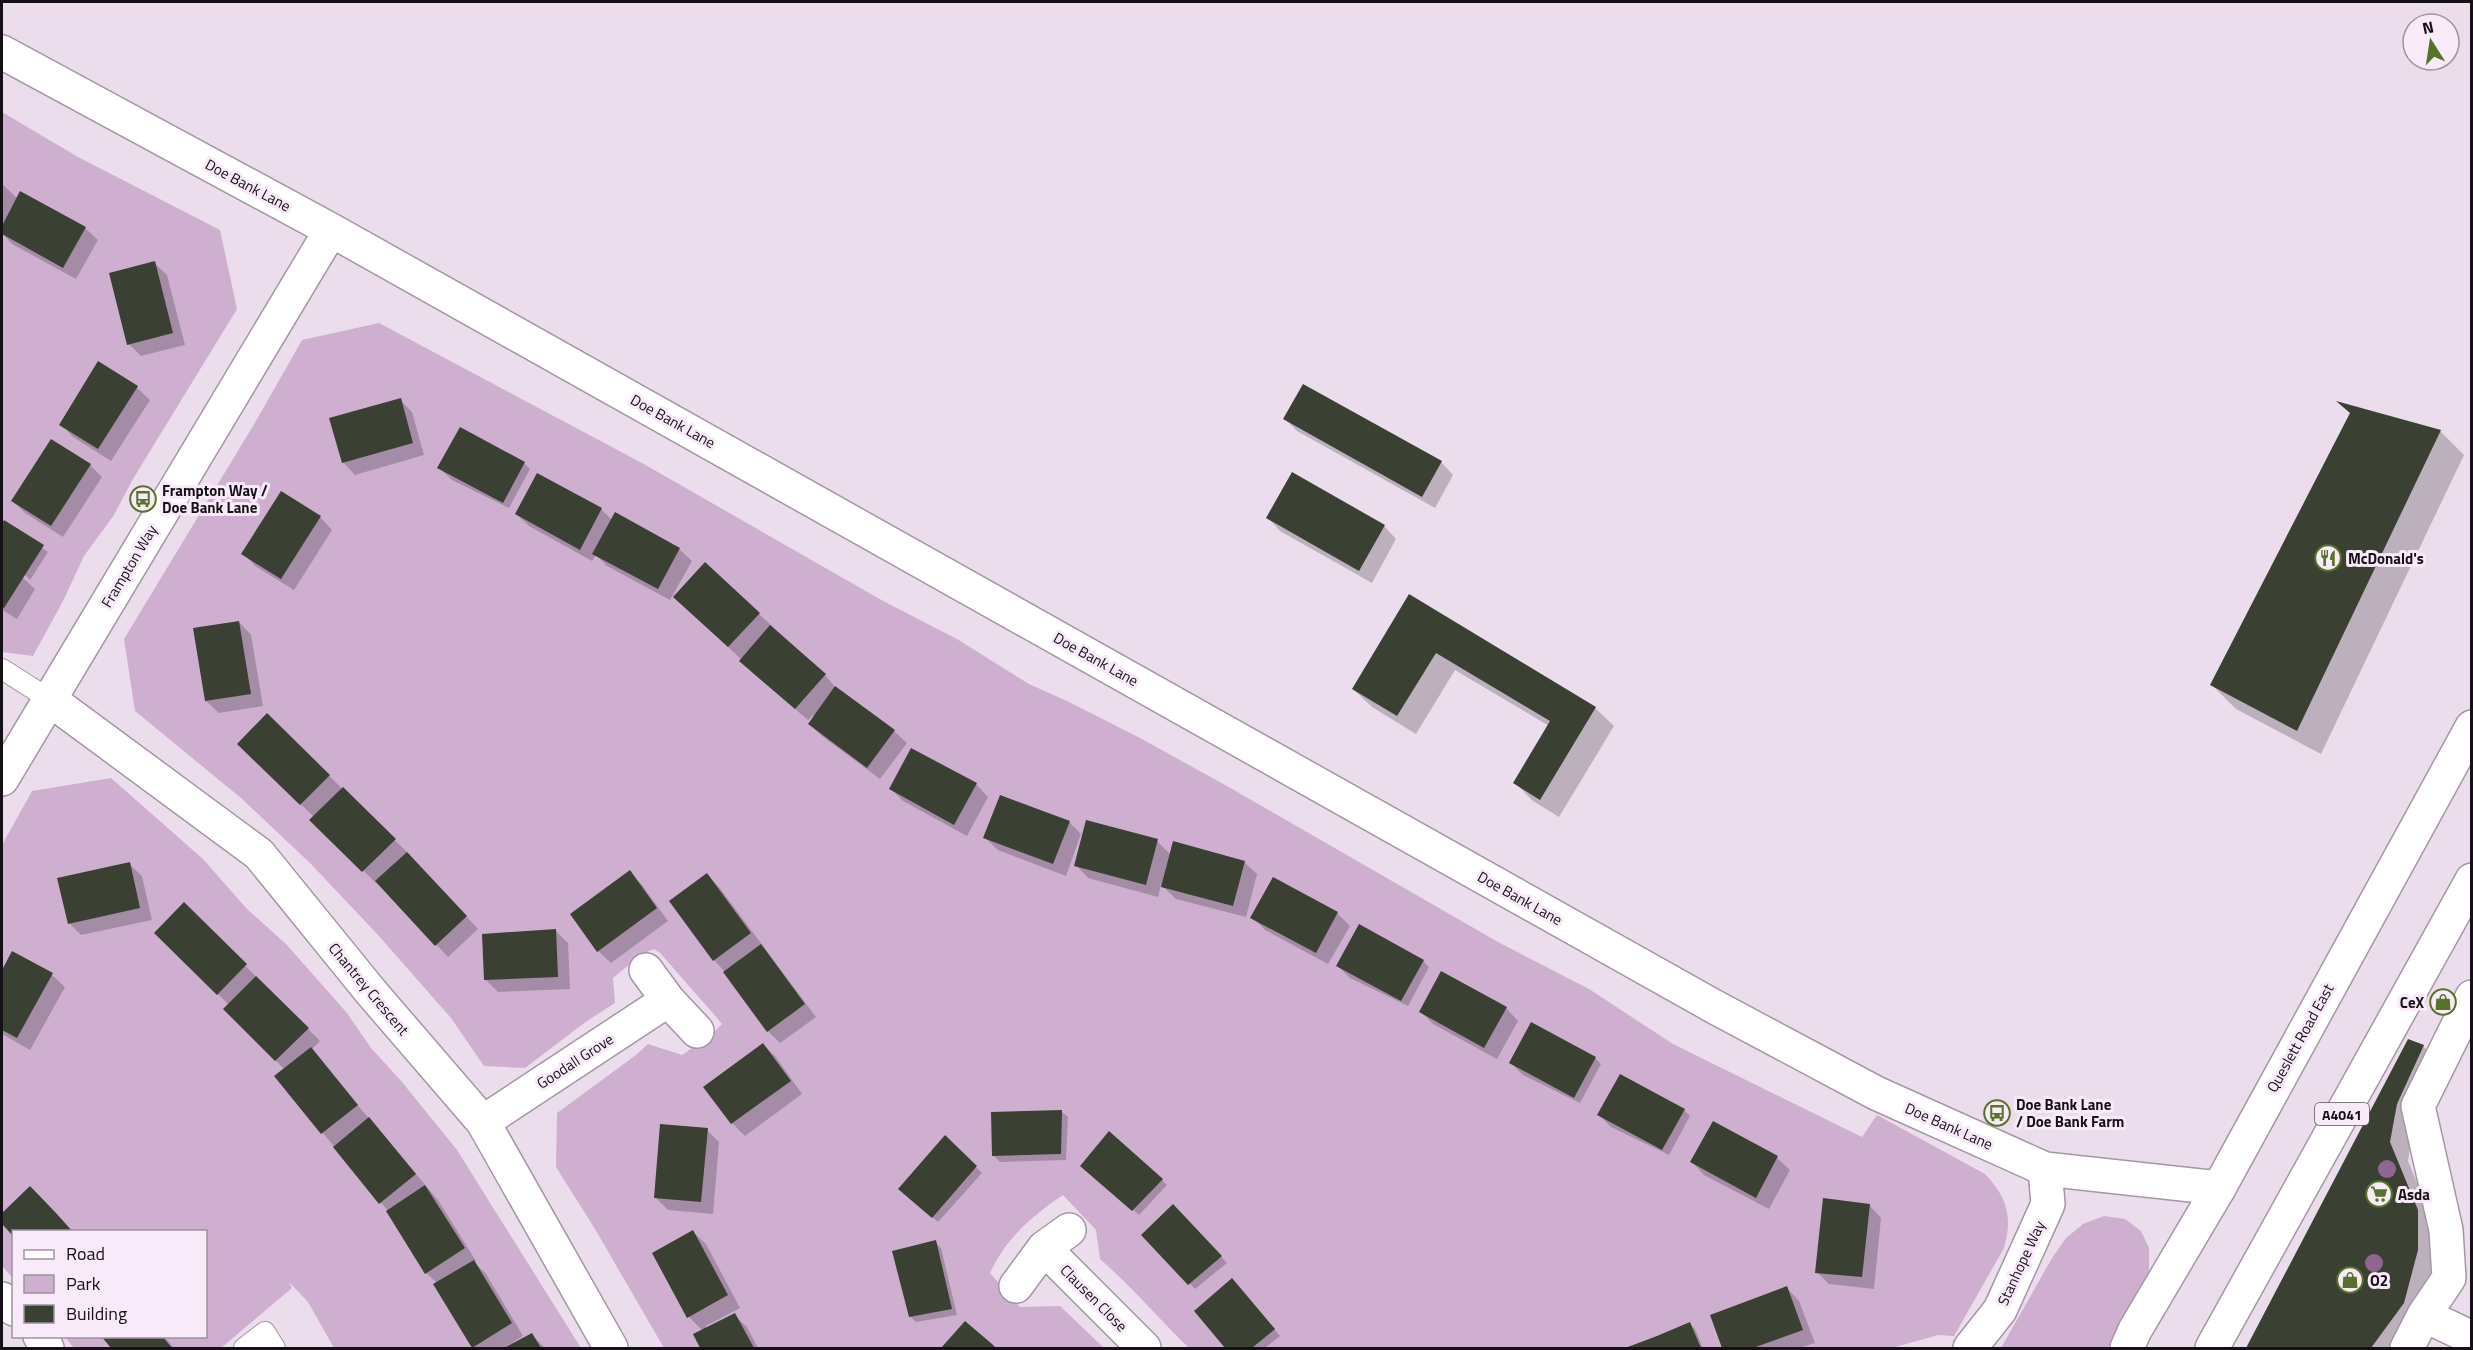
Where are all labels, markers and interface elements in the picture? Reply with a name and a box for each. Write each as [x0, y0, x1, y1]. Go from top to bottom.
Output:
north arrow [2401, 12, 2461, 72]
text: N [2420, 14, 2436, 40]
street label: Doe Bank Lane [201, 153, 295, 217]
street label: Doe Bank Lane [626, 388, 720, 454]
place label: Frampton Way / Doe Bank Lane [162, 479, 268, 519]
bus stop icon: Frampton Way / Doe Bank Lane [128, 484, 158, 514]
street label: Frampton Way [95, 520, 163, 612]
restaurant icon: McDonald's [2313, 543, 2343, 573]
place label: McDonald's [2348, 547, 2424, 570]
street label: Doe Bank Lane [1049, 626, 1143, 692]
street label: Doe Bank Lane [1473, 865, 1567, 931]
street label: Chantrey Crescent [323, 938, 415, 1041]
street label: Queslett Road East [2261, 979, 2340, 1097]
shop icon: CeX [2428, 987, 2458, 1017]
place label: CeX [2400, 991, 2424, 1014]
street label: Goodall Grove [532, 1028, 618, 1094]
place label: Doe Bank Lane / Doe Bank Farm [2016, 1093, 2124, 1133]
street label: Doe Bank Lane [1901, 1096, 1997, 1156]
bus stop icon: Doe Bank Lane / Doe Bank Farm [1982, 1098, 2012, 1128]
road number: A4041 [2315, 1103, 2369, 1125]
supermarket icon: Asda [2364, 1179, 2394, 1209]
place label: Asda [2398, 1183, 2430, 1206]
street label: Stanhope Way [1991, 1217, 2051, 1309]
legend [12, 1230, 207, 1338]
text: Road [66, 1240, 105, 1267]
street label: Clausen Close [1055, 1259, 1133, 1337]
shop icon: O2 [2335, 1265, 2365, 1295]
place label: O2 [2370, 1269, 2388, 1292]
text: Park [66, 1270, 101, 1297]
text: Building [66, 1300, 127, 1327]

